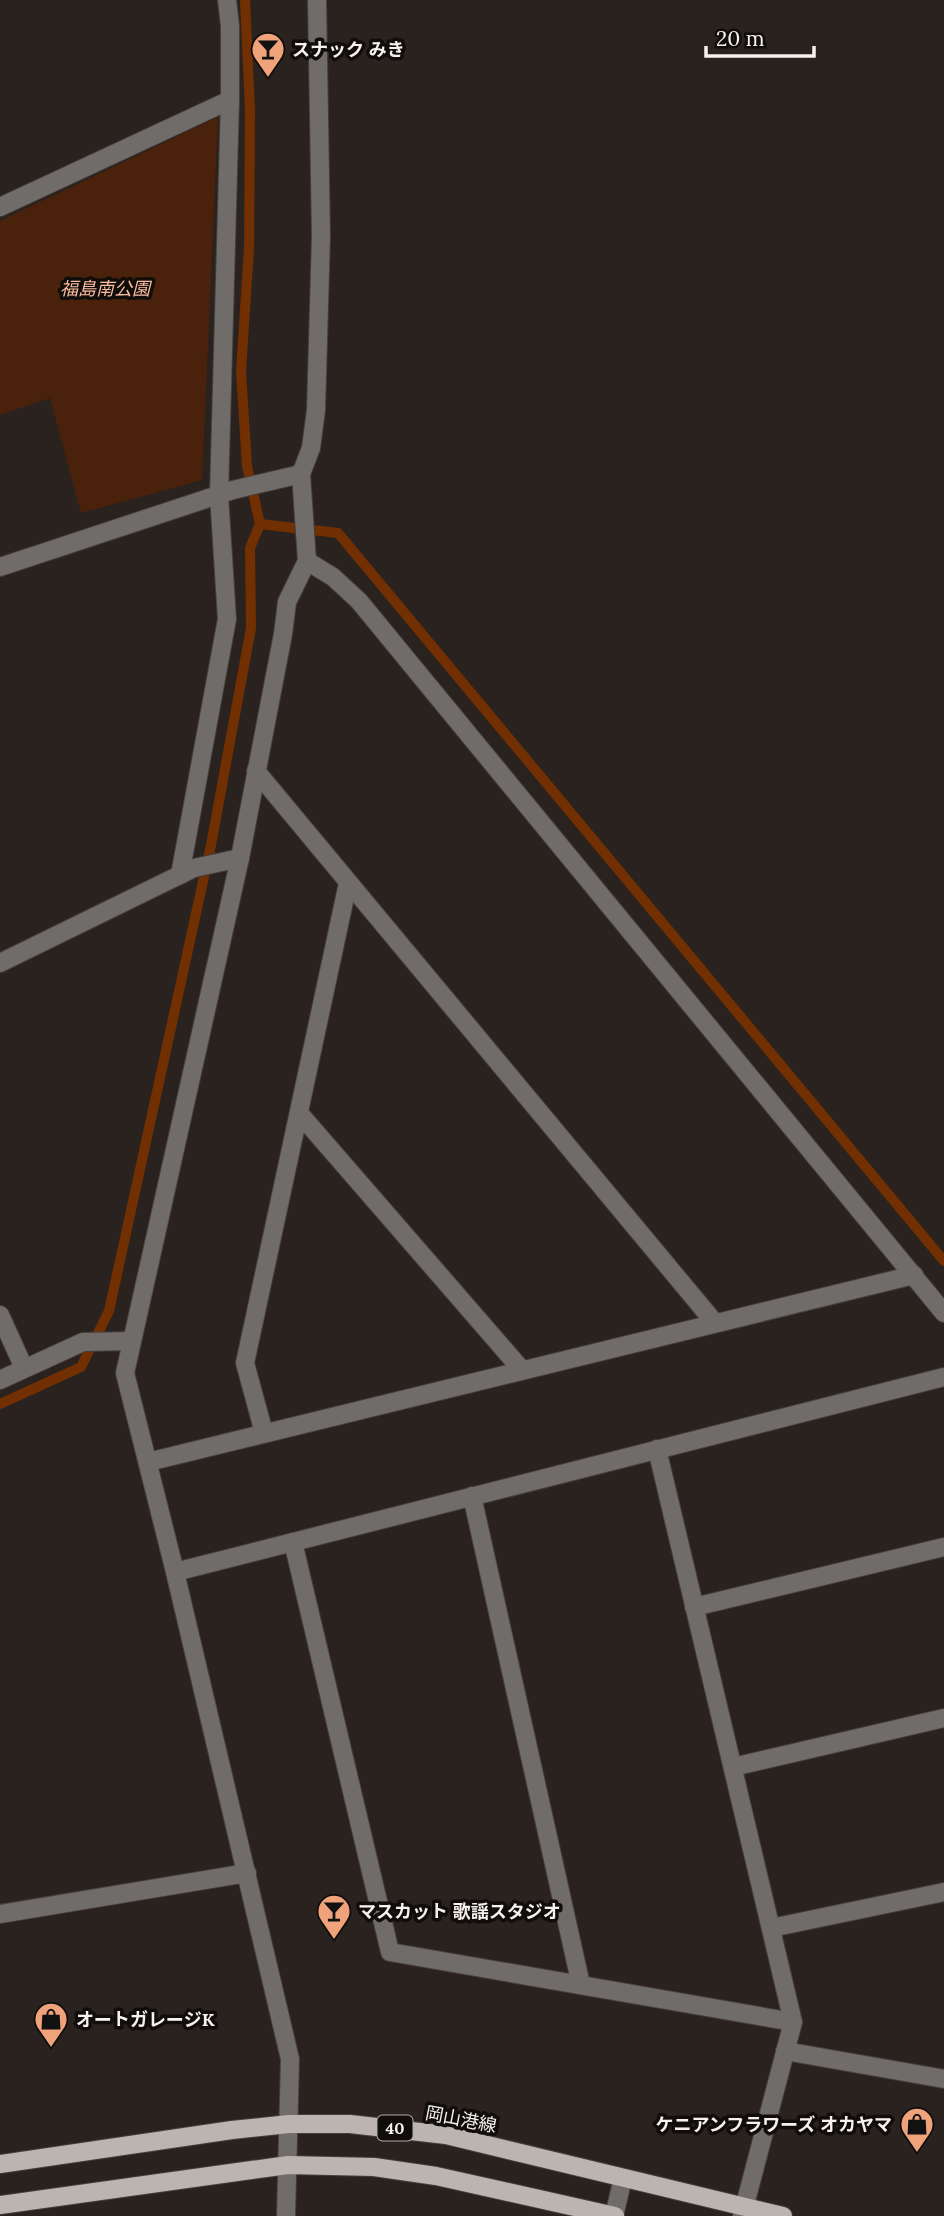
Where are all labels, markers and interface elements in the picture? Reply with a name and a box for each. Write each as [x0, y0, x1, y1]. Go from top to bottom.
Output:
scale bar [706, 14, 814, 58]
text: 20 m [716, 25, 765, 52]
bar icon: スナック みき [249, 30, 287, 79]
place label: スナック みき [292, 38, 405, 61]
park label: 福島南公園 [60, 277, 153, 300]
bar icon: マスカット 歌謡スタジオ [315, 1892, 353, 1941]
place label: マスカット 歌謡スタジオ [358, 1900, 561, 1923]
shop icon: オートガレージK [32, 2000, 70, 2049]
place label: オートガレージK [76, 2008, 215, 2031]
street label: 岡山港線 [423, 2101, 499, 2137]
shop icon: ケニアンフラワーズ オカヤマ [898, 2105, 936, 2154]
place label: ケニアンフラワーズ オカヤマ [655, 2113, 892, 2136]
road number: 40 [378, 2116, 412, 2140]

